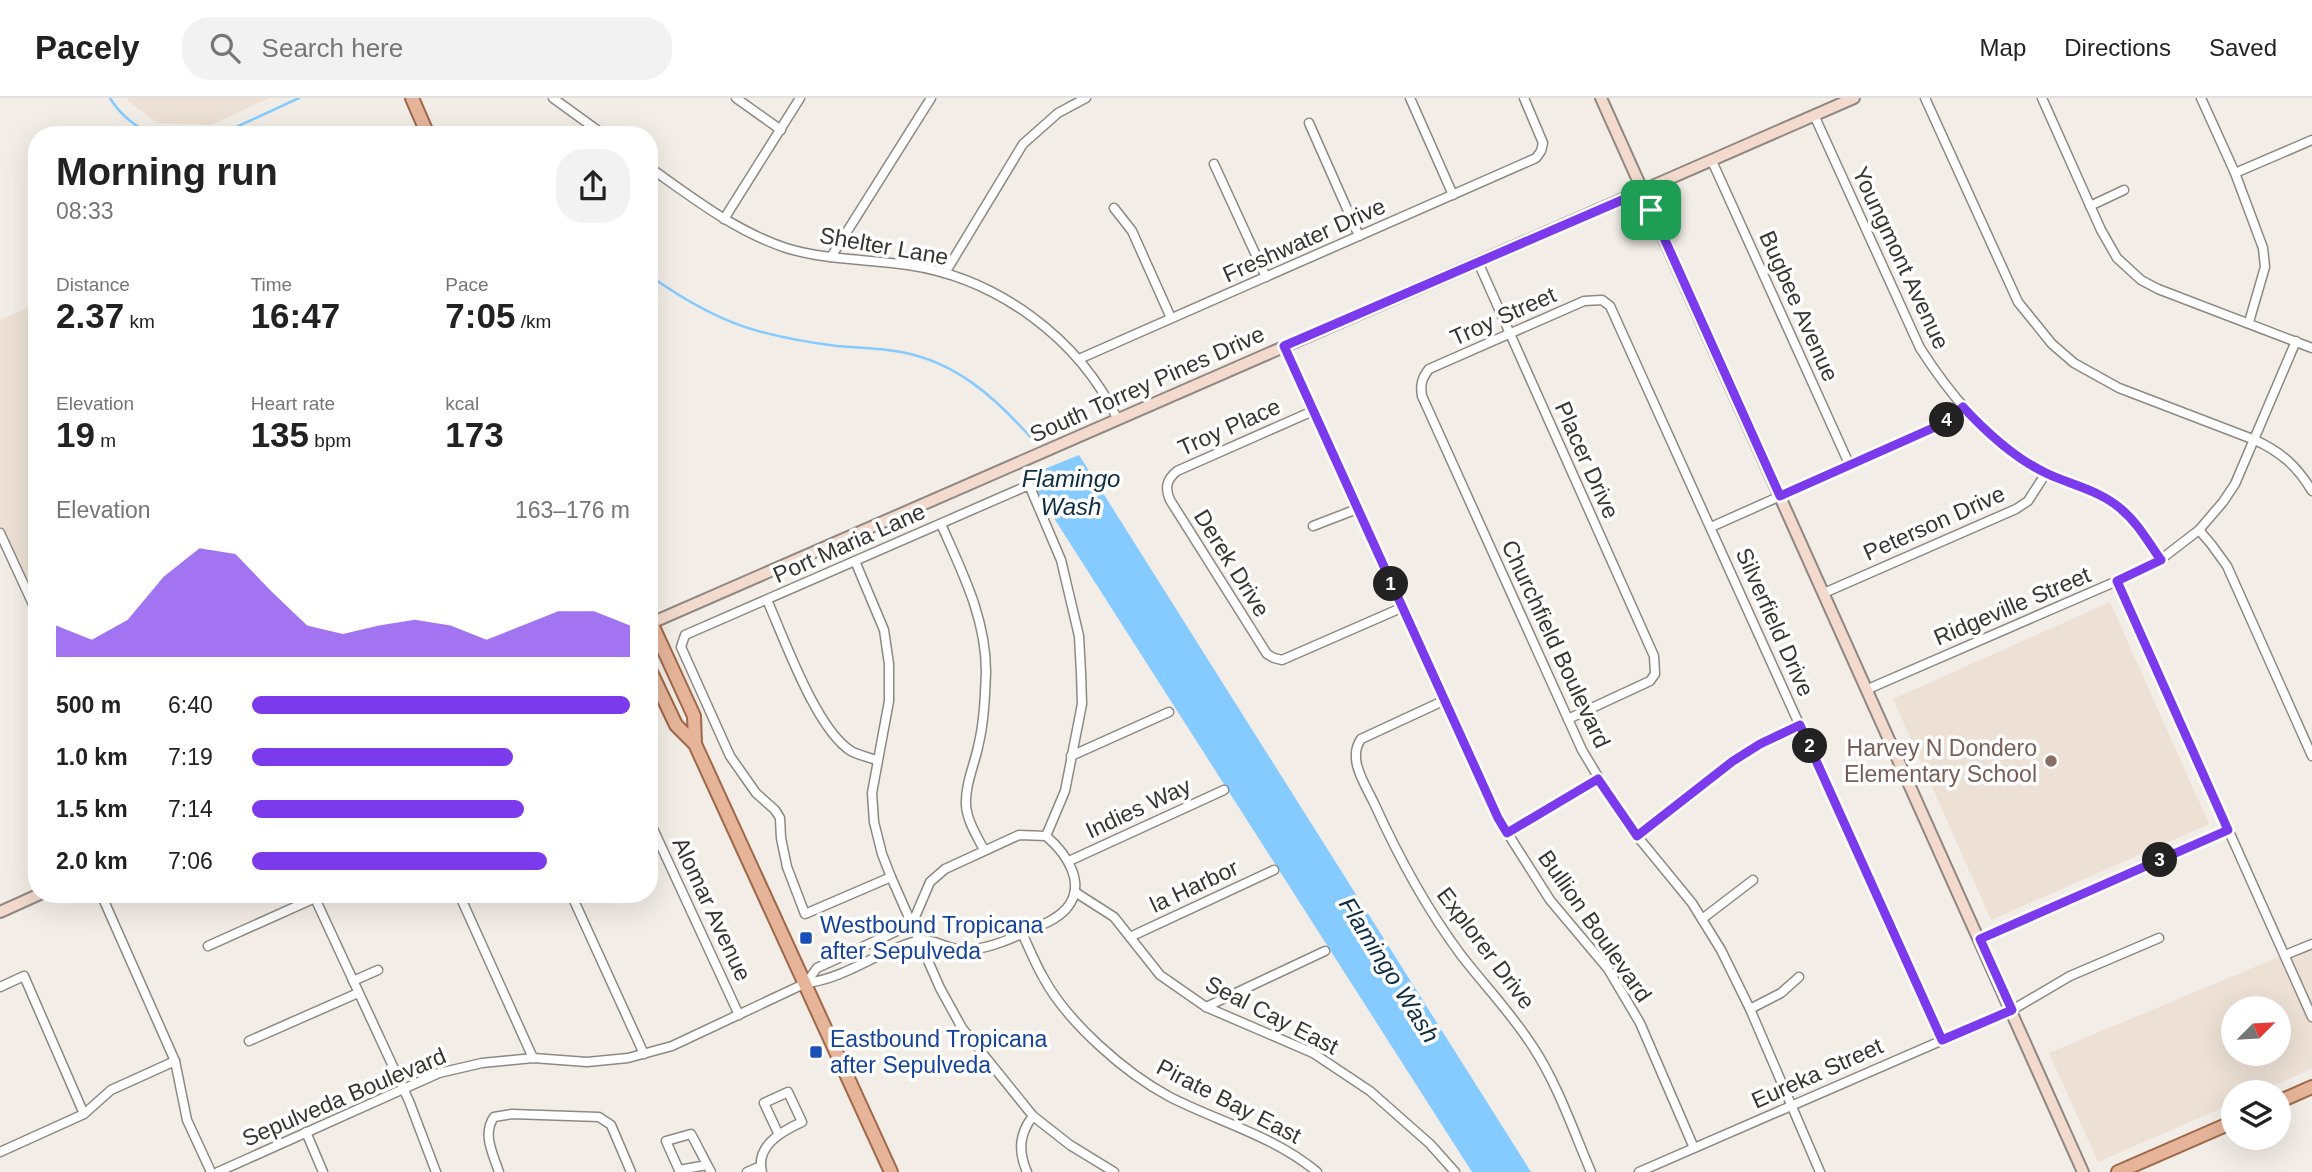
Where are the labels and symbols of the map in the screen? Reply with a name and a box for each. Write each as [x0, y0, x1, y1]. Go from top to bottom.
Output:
street label: Youngmont Avenue [1847, 163, 1955, 353]
pin [1621, 180, 1681, 240]
street label: Freshwater Drive [1219, 193, 1389, 287]
street label: Shelter Lane [818, 222, 950, 270]
street label: Bugbee Avenue [1754, 227, 1844, 385]
street label: Troy Street [1446, 281, 1560, 351]
street label: South Torrey Pines Drive [1026, 320, 1268, 448]
street label: Troy Place [1174, 393, 1284, 461]
street label: Placer Drive [1550, 397, 1624, 523]
pin: 4 [1930, 402, 1965, 438]
water label: Flamingo Wash [1022, 465, 1120, 520]
street label: Peterson Drive [1859, 480, 2009, 566]
street label: Port Maria Lane [769, 498, 929, 588]
street label: Derek Drive [1189, 505, 1275, 621]
street label: Churchfield Boulevard [1496, 536, 1616, 752]
street label: Silverfield Drive [1731, 544, 1819, 700]
street label: Ridgeville Street [1930, 561, 2095, 651]
pin: 1 [1374, 566, 1408, 602]
pin: 2 [1792, 728, 1828, 764]
place label: Harvey N Dondero Elementary School [1844, 735, 2037, 787]
marker: Harvey N Dondero Elementary School [2043, 753, 2059, 769]
street label: Indies Way [1081, 772, 1195, 844]
street label: Alomar Avenue [667, 833, 757, 985]
pin: 3 [2142, 842, 2178, 878]
street label: Bullion Boulevard [1533, 845, 1657, 1007]
street label: la Harbor [1146, 854, 1243, 918]
street label: Explorer Drive [1432, 882, 1540, 1014]
water label: Flamingo Wash [1334, 892, 1445, 1047]
place label: Westbound Tropicana after Sepulveda [820, 912, 1044, 964]
marker: Westbound Tropicana after Sepulveda [798, 930, 814, 946]
street label: Seal Cay East [1201, 970, 1343, 1060]
north arrow [2221, 996, 2291, 1066]
place label: Eastbound Tropicana after Sepulveda [830, 1026, 1048, 1078]
street label: Eureka Street [1747, 1032, 1887, 1113]
street label: Sepulveda Boulevard [238, 1042, 450, 1152]
marker: Eastbound Tropicana after Sepulveda [808, 1044, 824, 1060]
street label: Pirate Bay East [1152, 1053, 1306, 1149]

